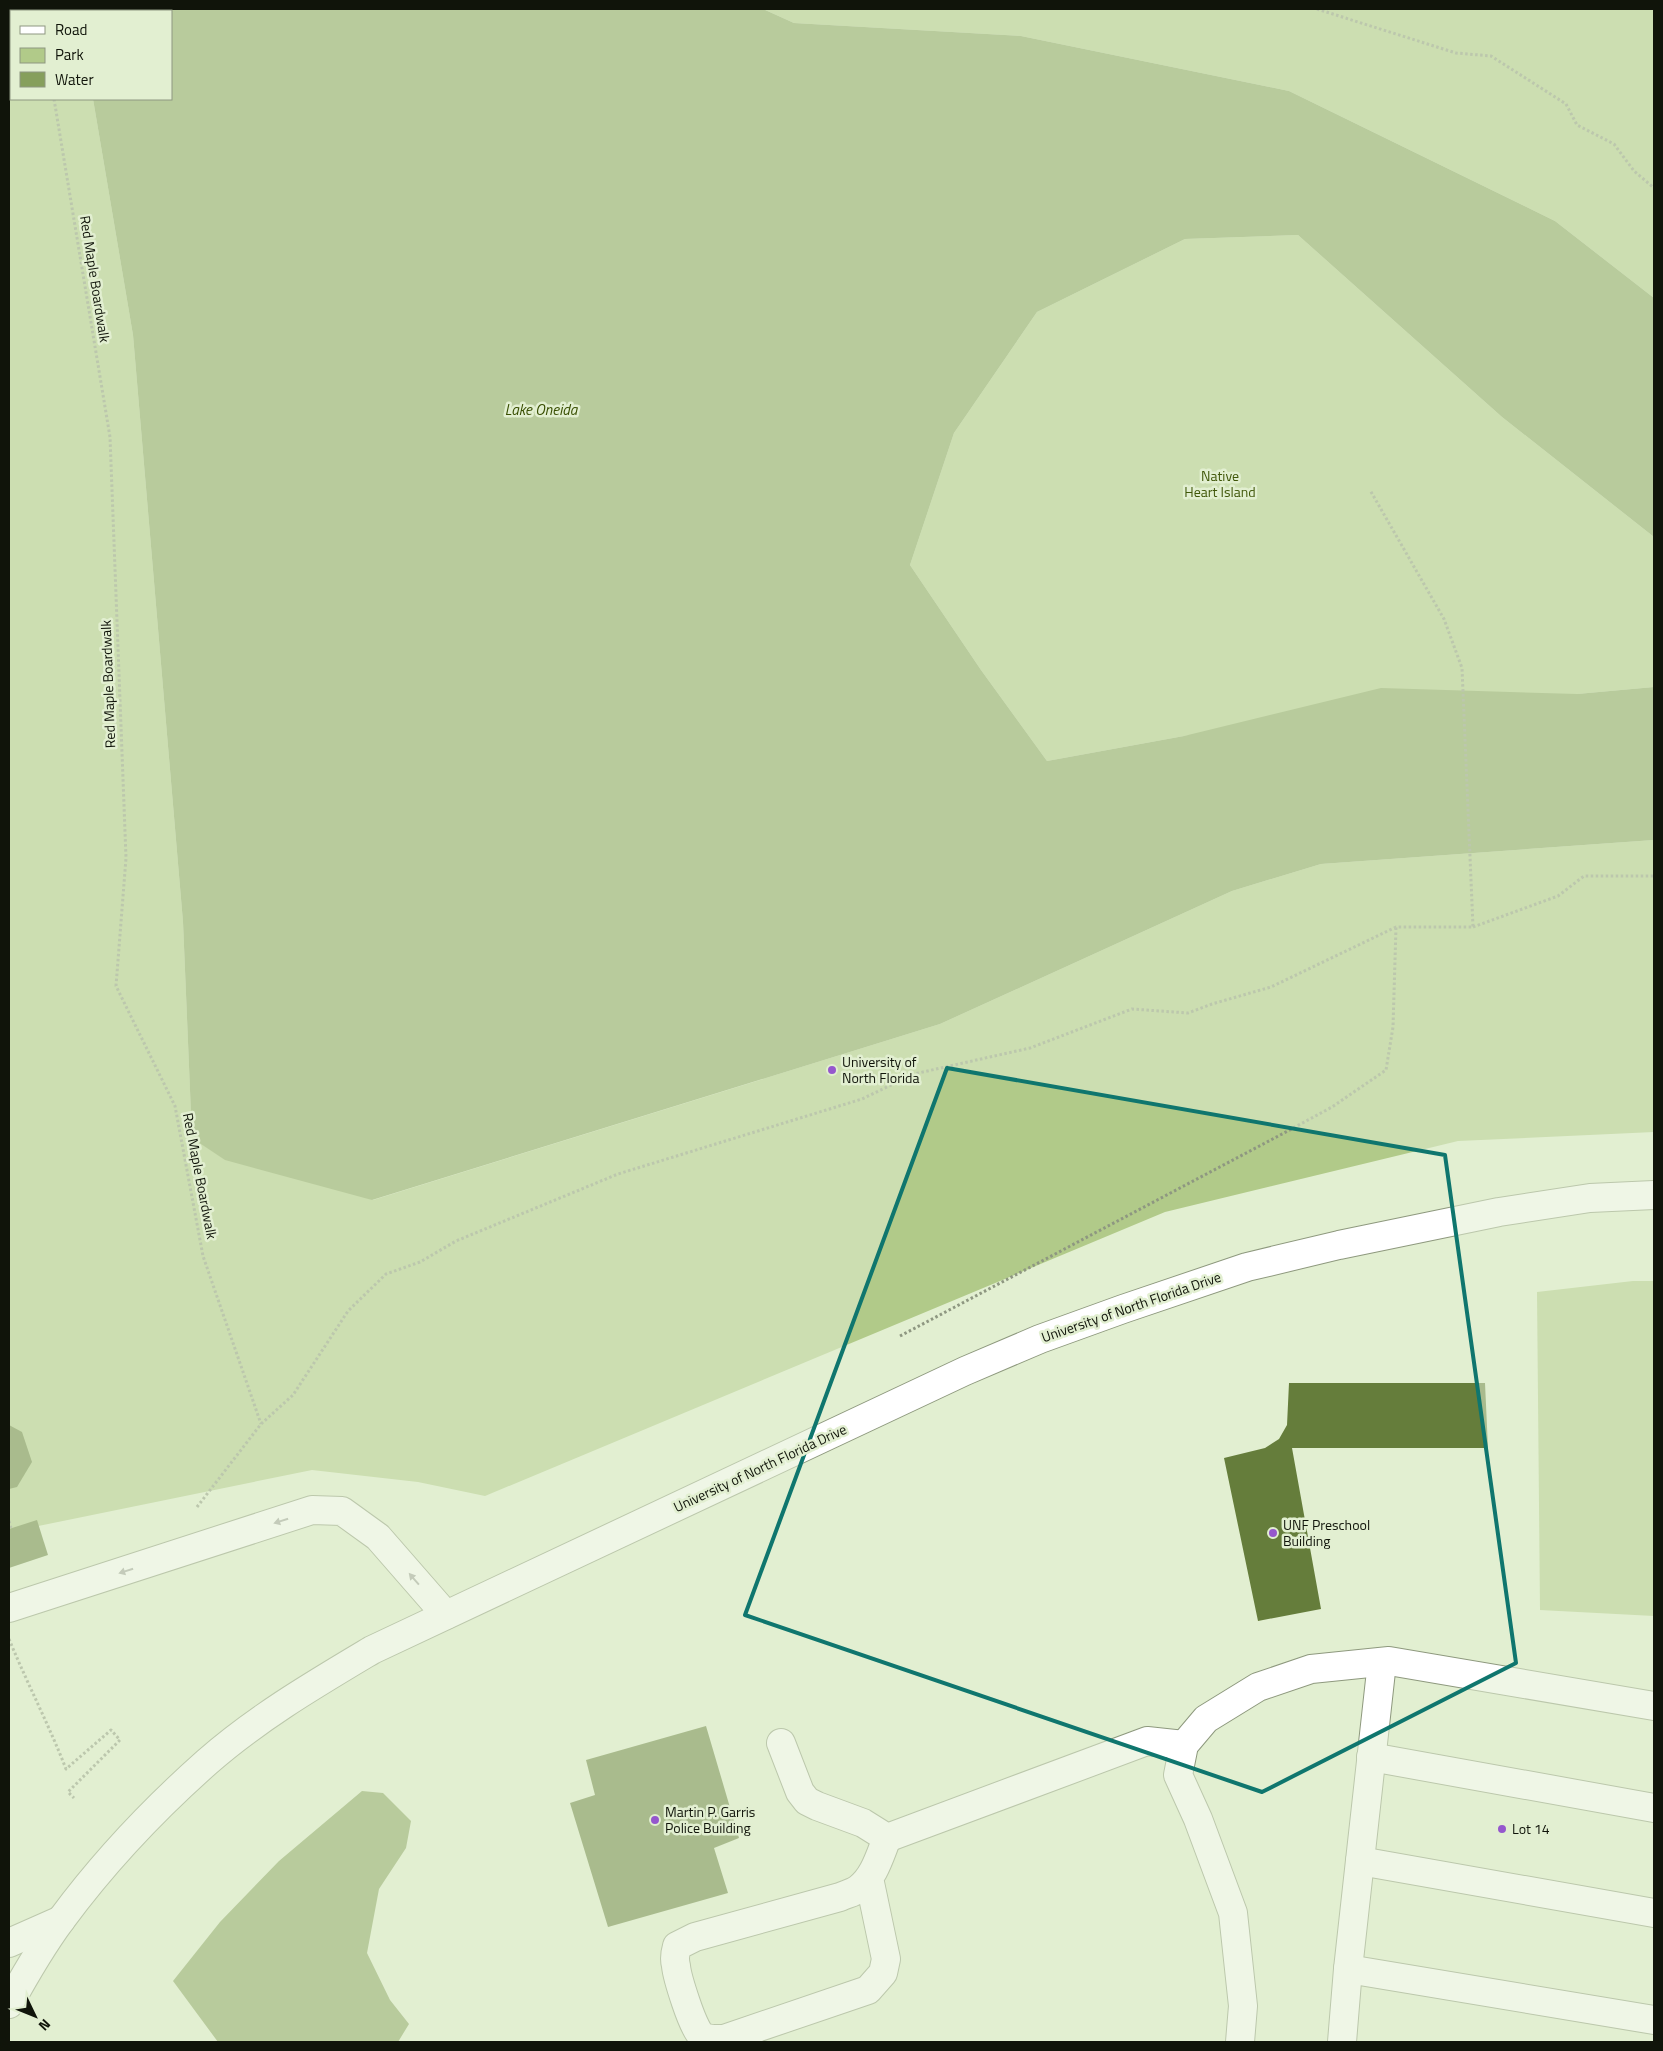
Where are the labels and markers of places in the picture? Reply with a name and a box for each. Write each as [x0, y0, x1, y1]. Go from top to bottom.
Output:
place label: University of North Florida [842, 1051, 919, 1088]
marker: University of North Florida [826, 1064, 838, 1076]
place label: UNF Preschool Building [1283, 1514, 1370, 1551]
marker: UNF Preschool Building [1267, 1527, 1279, 1539]
place label: Martin P. Garris Police Building [665, 1801, 755, 1838]
marker: Martin P. Garris Police Building [649, 1814, 661, 1826]
place label: Lot 14 [1512, 1818, 1550, 1839]
marker: Lot 14 [1496, 1823, 1508, 1835]

